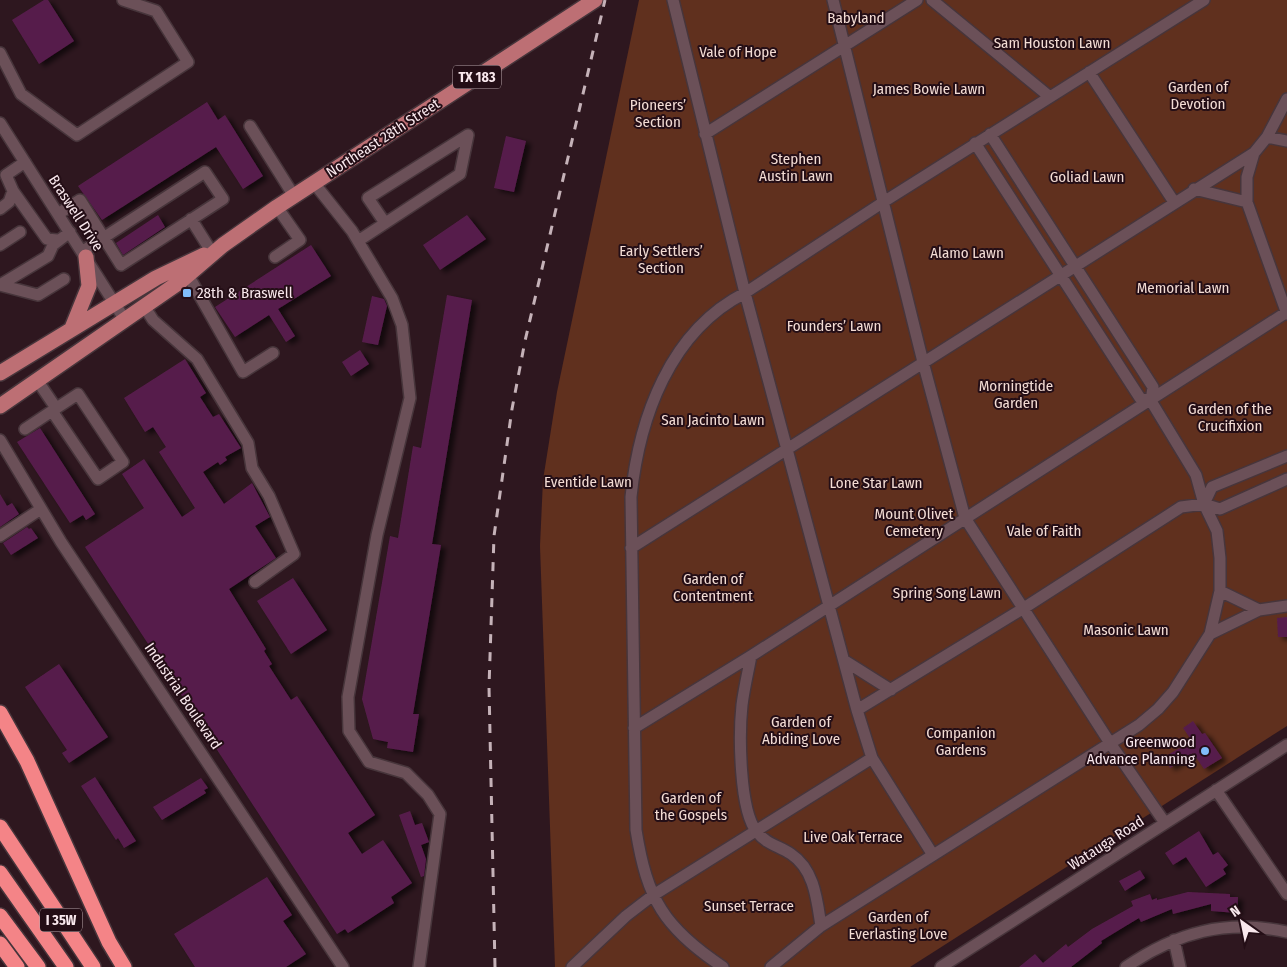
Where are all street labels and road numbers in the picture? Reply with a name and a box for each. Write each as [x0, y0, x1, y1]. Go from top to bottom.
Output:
road number: TX 183 [453, 66, 501, 88]
street label: Northeast 28th Street [323, 95, 443, 181]
street label: Braswell Drive [45, 172, 107, 254]
street label: Industrial Boulevard [141, 639, 225, 753]
street label: Watauga Road [1065, 812, 1147, 874]
road number: I 35W [40, 908, 82, 932]

